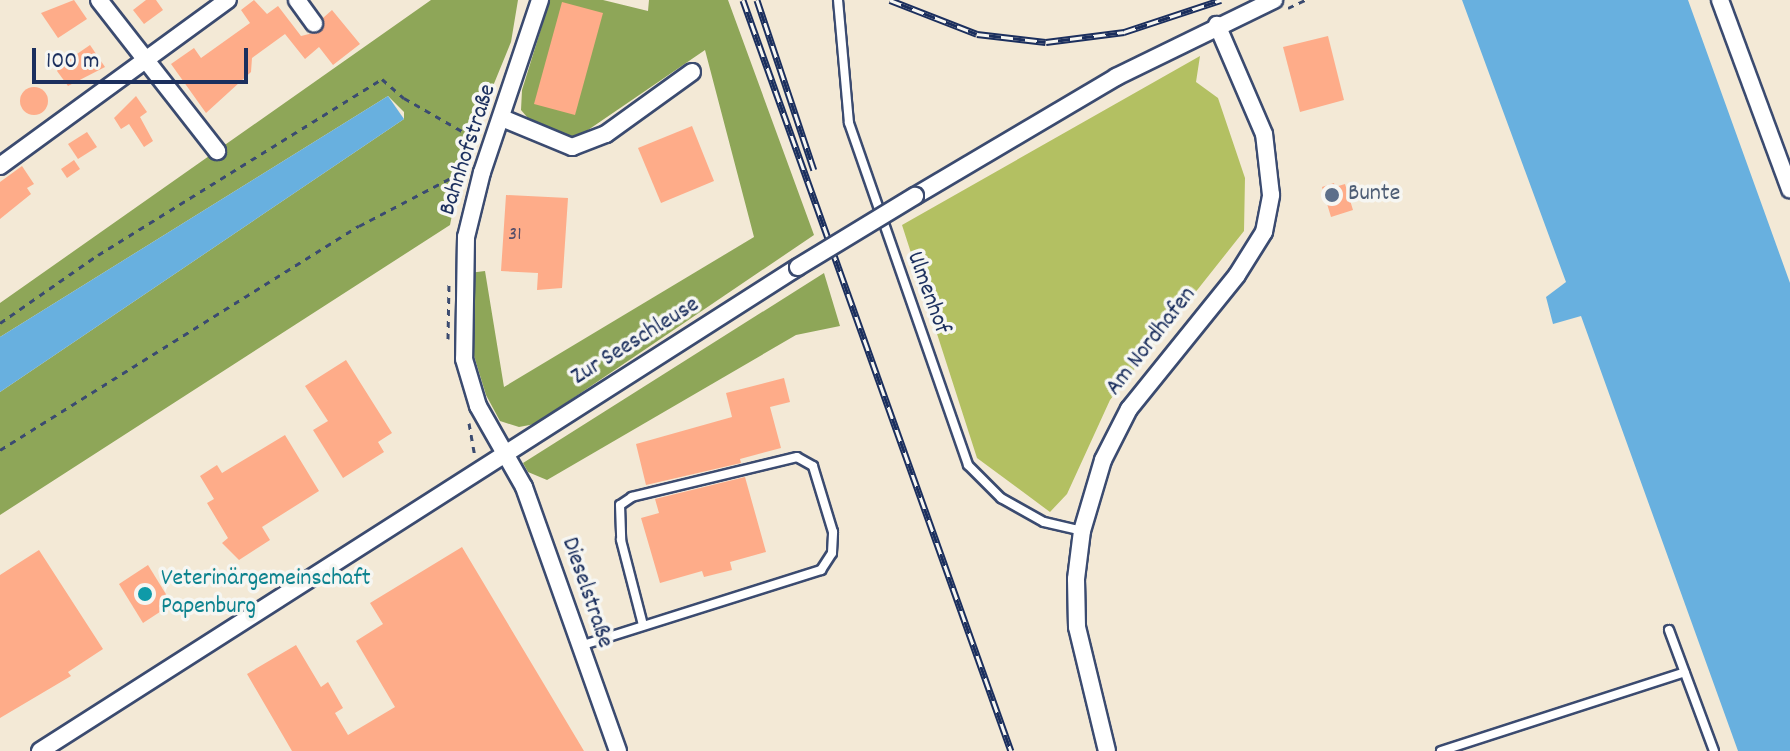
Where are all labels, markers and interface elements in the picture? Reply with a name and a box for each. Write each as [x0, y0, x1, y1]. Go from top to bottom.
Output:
scale bar [36, 32, 252, 82]
text: 100 m [46, 45, 99, 79]
street label: Bahnhofstraße [434, 81, 504, 219]
place label: Bunte [1348, 181, 1400, 209]
marker: Bunte [1323, 186, 1341, 204]
house number: 31 [508, 223, 522, 247]
street label: Ulmenhof [899, 248, 955, 338]
street label: Am Nordhafen [1101, 282, 1203, 402]
street label: Zur Seeschleuse [567, 291, 705, 393]
street label: Dieselstraße [554, 534, 618, 652]
place label: Veterinärgemeinschaft Papenburg [161, 566, 371, 622]
marker: Veterinärgemeinschaft Papenburg [136, 585, 154, 603]

